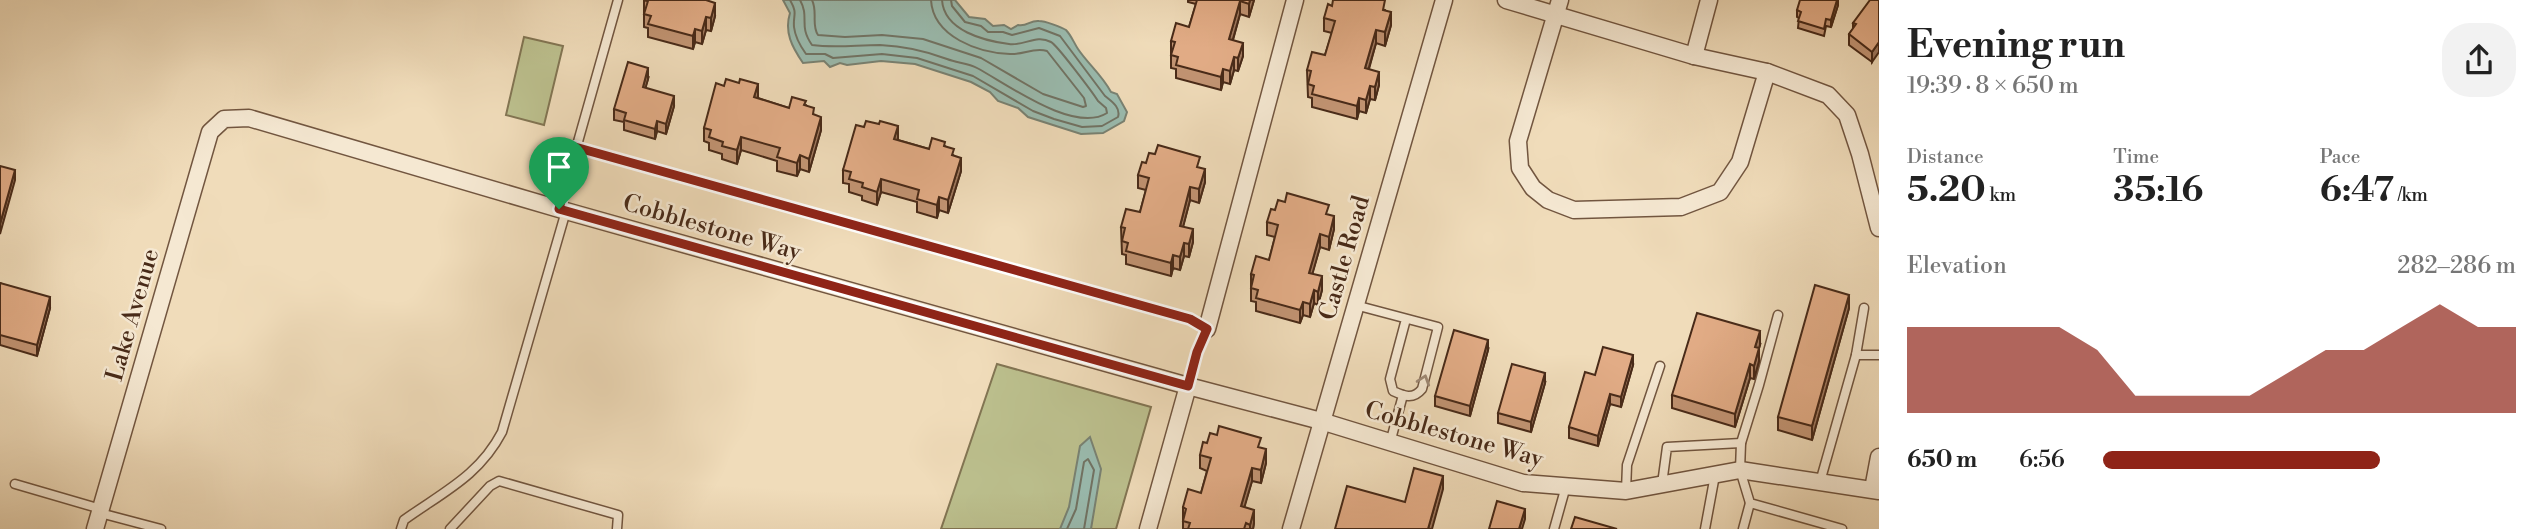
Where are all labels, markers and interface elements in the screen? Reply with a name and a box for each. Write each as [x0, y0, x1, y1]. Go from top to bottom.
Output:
text: Evening run [1907, 22, 2125, 69]
button: share [2442, 23, 2516, 97]
text: 19:39 · 8 × 650 m [1907, 72, 2079, 100]
pin [529, 137, 589, 209]
text: Distance [1907, 145, 1984, 169]
text: Time [2113, 145, 2159, 169]
text: Pace [2320, 145, 2360, 169]
icon: arrive [540, 148, 578, 186]
text: 5.20 [1907, 169, 1986, 212]
text: 35:16 [2113, 169, 2203, 212]
text: 6:47 [2320, 169, 2394, 212]
text: km [1986, 183, 2016, 207]
text: /km [2394, 183, 2428, 207]
street label: Cobblestone Way [619, 188, 805, 268]
street label: Castle Road [1313, 192, 1377, 324]
street label: Lake Avenue [100, 245, 166, 385]
text: Elevation [1907, 252, 2007, 280]
text: 282–286 m [2397, 252, 2516, 280]
one-way arrow [1416, 374, 1430, 386]
street label: Cobblestone Way [1361, 395, 1547, 475]
text: 650 m [1907, 446, 1977, 474]
text: 6:56 [2019, 446, 2065, 474]

